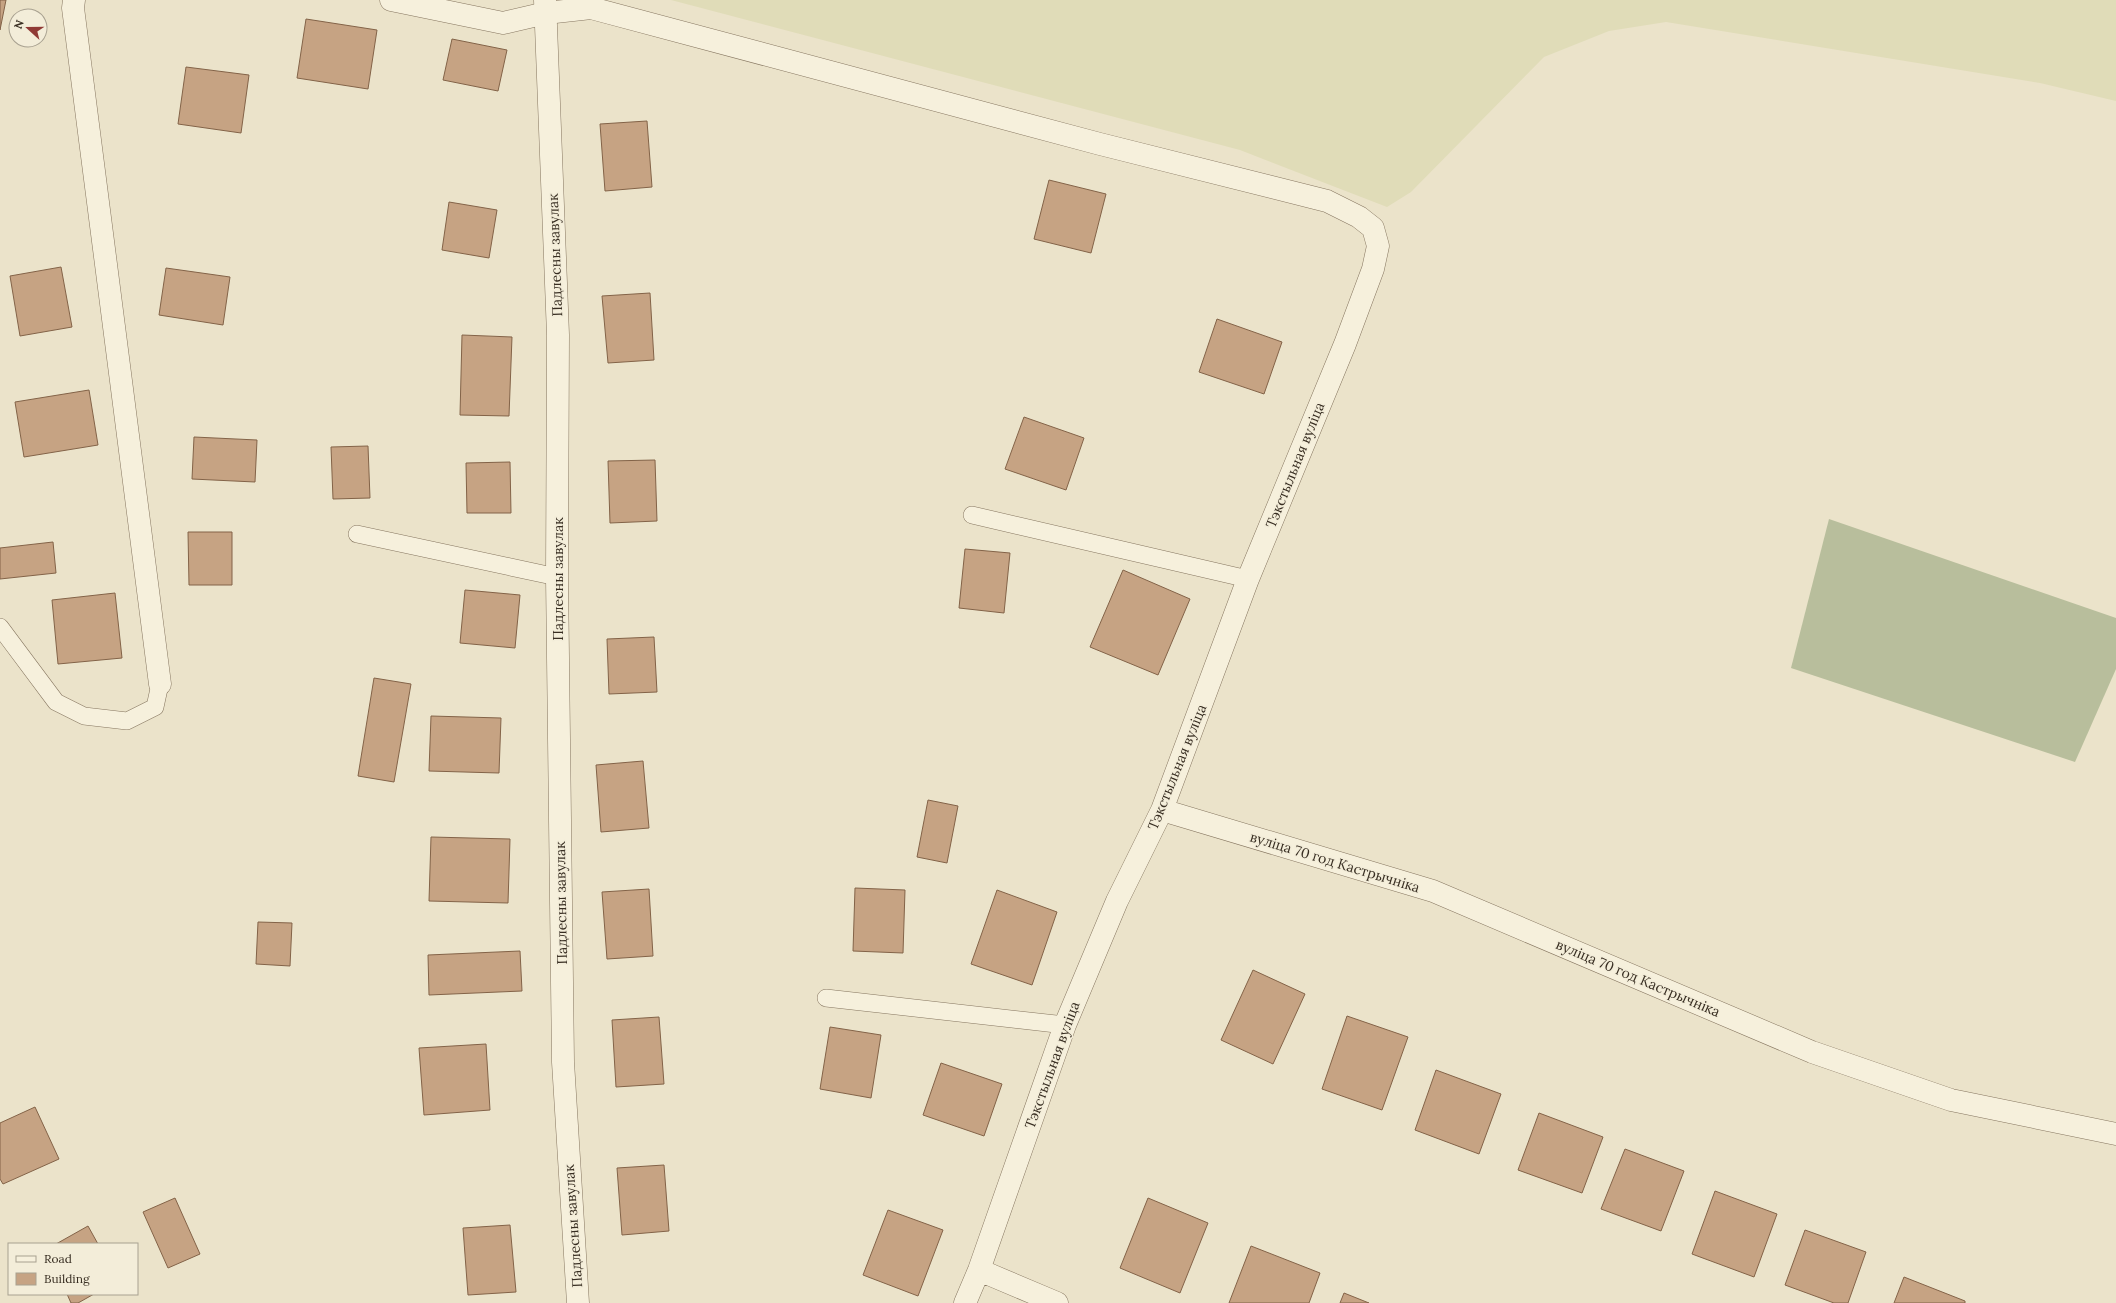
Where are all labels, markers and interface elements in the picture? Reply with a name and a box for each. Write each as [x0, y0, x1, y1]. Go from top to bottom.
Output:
north arrow [8, 8, 48, 48]
text: N [11, 17, 27, 31]
street label: Падлесны завулак [544, 193, 566, 317]
street label: Тэкстыльная вуліца [1262, 400, 1328, 530]
street label: Падлесны завулак [549, 517, 567, 641]
street label: Тэкстыльная вуліца [1144, 702, 1210, 832]
street label: вуліца 70 год Кастрычніка [1248, 828, 1422, 896]
street label: Падлесны завулак [551, 841, 571, 965]
street label: вуліца 70 год Кастрычніка [1553, 935, 1723, 1021]
street label: Тэкстыльная вуліца [1021, 999, 1083, 1131]
street label: Падлесны завулак [560, 1163, 586, 1288]
legend [8, 1243, 138, 1295]
text: Road [44, 1251, 72, 1266]
text: Building [44, 1271, 90, 1286]

